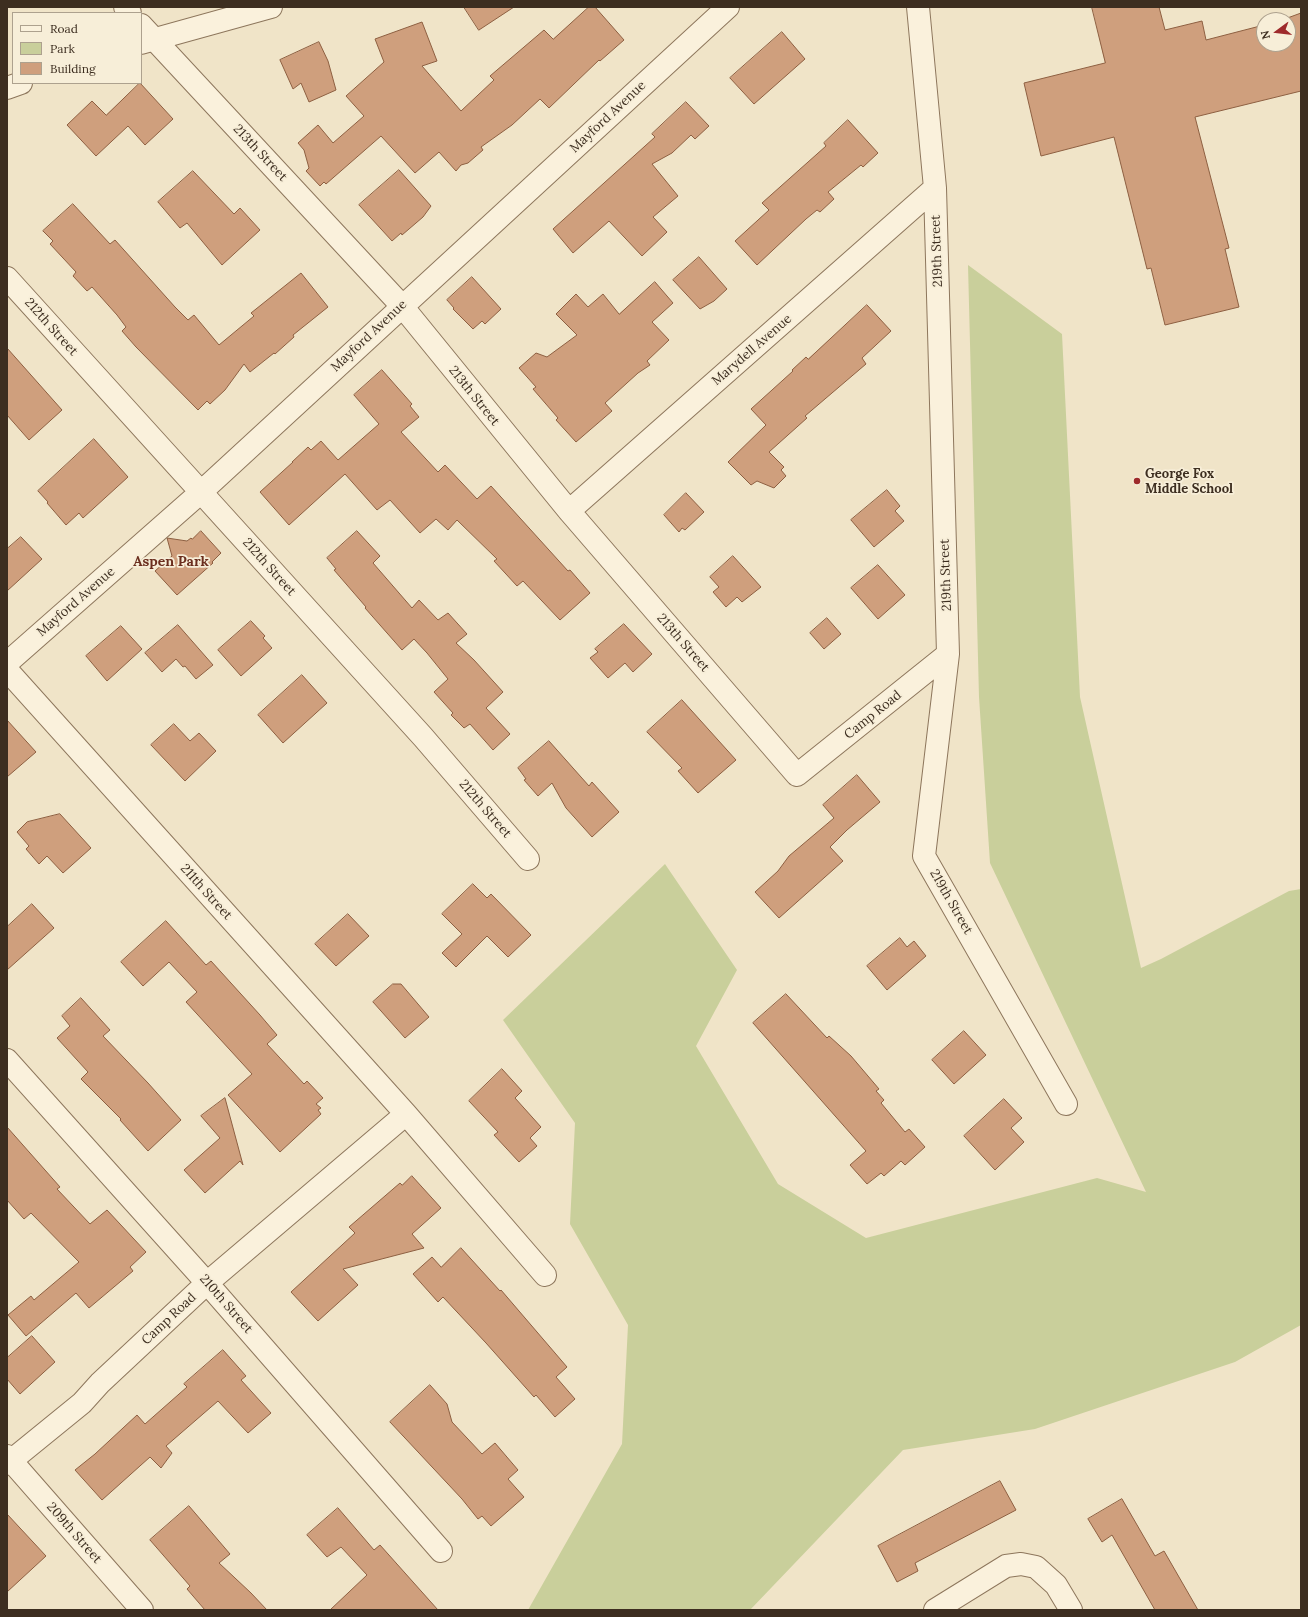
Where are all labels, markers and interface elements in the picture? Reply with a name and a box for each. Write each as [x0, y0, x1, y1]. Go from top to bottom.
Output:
legend [12, 12, 142, 84]
north arrow [1256, 12, 1296, 52]
text: Road [50, 21, 78, 36]
text: N [1258, 29, 1273, 41]
text: Park [50, 41, 75, 56]
text: Building [50, 61, 96, 76]
street label: Mayford Avenue [567, 78, 649, 156]
street label: 213th Street [230, 121, 290, 185]
street label: 219th Street [928, 215, 946, 287]
street label: 212th Street [21, 295, 81, 359]
street label: Mayford Avenue [328, 297, 410, 375]
street label: Marydell Avenue [709, 311, 795, 389]
street label: 213th Street [445, 363, 503, 429]
place label: George Fox Middle School [1145, 466, 1233, 497]
marker: George Fox Middle School [1132, 476, 1142, 486]
street label: 212th Street [239, 535, 299, 599]
street label: 219th Street [937, 539, 955, 611]
district label: Aspen Park [133, 554, 209, 570]
street label: Mayford Avenue [34, 564, 118, 640]
street label: 213th Street [653, 611, 713, 675]
street label: Camp Road [841, 687, 905, 743]
street label: 212th Street [456, 777, 514, 841]
street label: 211th Street [177, 861, 235, 923]
street label: 219th Street [926, 867, 976, 937]
street label: 210th Street [196, 1271, 256, 1337]
street label: Camp Road [139, 1290, 199, 1348]
street label: 209th Street [43, 1499, 105, 1567]

